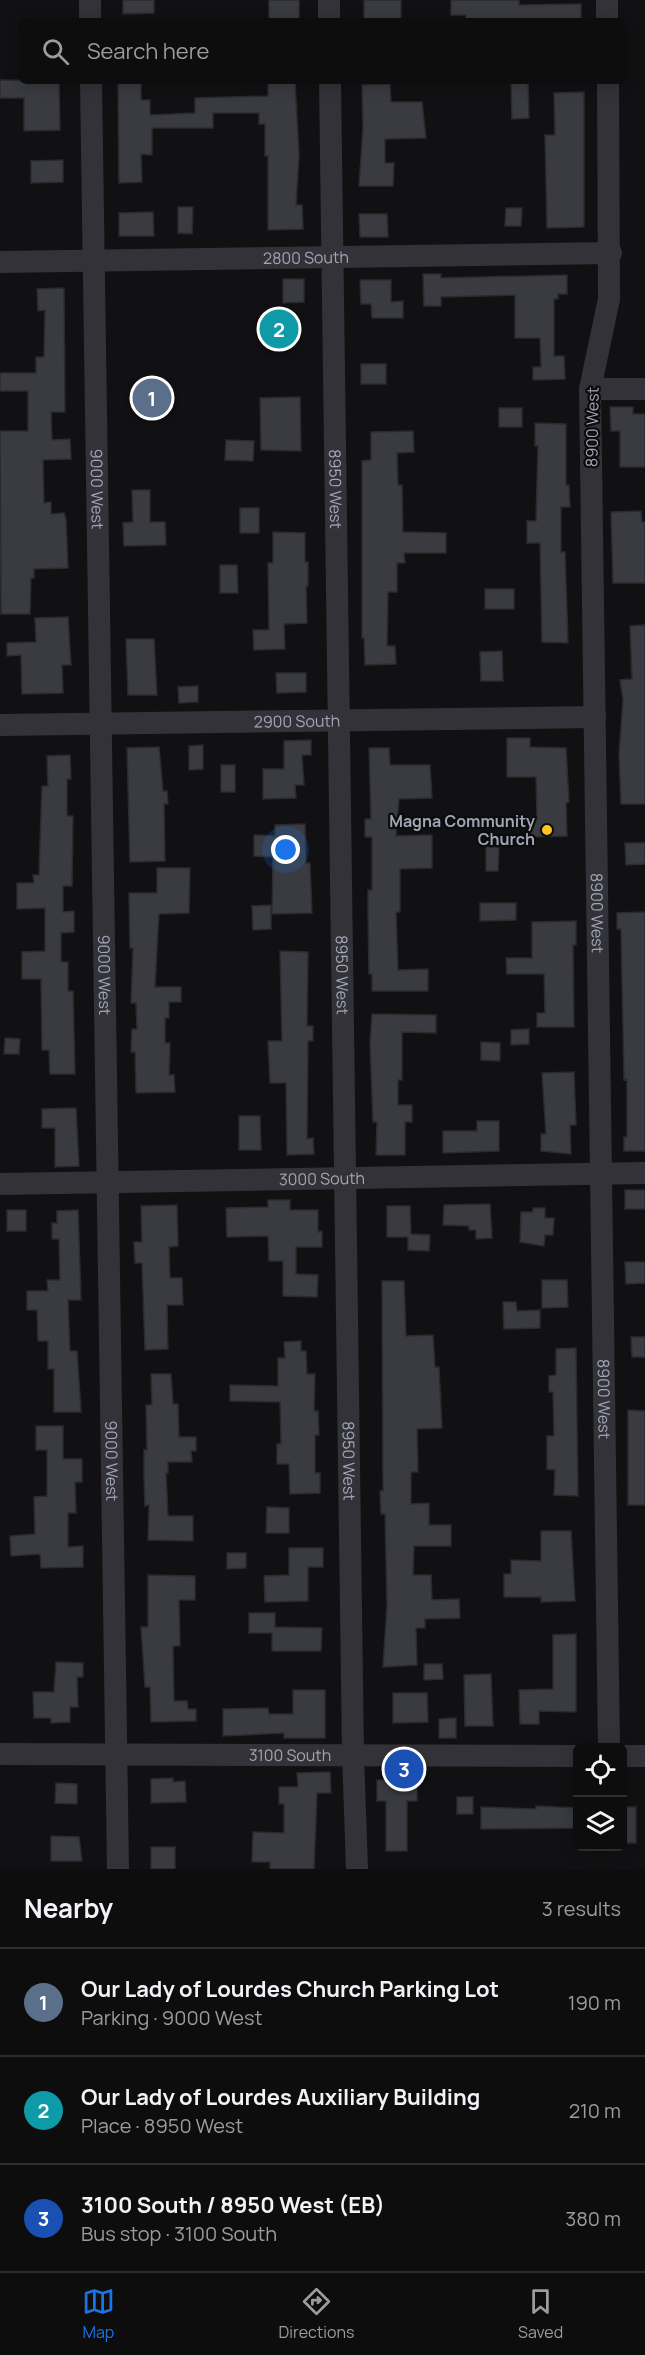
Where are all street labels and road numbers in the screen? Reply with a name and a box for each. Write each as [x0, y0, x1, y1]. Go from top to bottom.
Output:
street label: 2800 South [263, 246, 349, 269]
street label: 8900 West [580, 387, 604, 467]
street label: 9000 West [86, 448, 109, 529]
street label: 8950 West [324, 449, 347, 529]
street label: 2900 South [254, 709, 340, 733]
street label: 8900 West [586, 873, 609, 953]
street label: 9000 West [93, 934, 116, 1015]
street label: 8950 West [331, 935, 354, 1015]
street label: 3000 South [279, 1167, 365, 1190]
street label: 8900 West [593, 1359, 616, 1439]
street label: 9000 West [100, 1420, 123, 1501]
street label: 8950 West [337, 1421, 361, 1501]
street label: 3100 South [249, 1744, 331, 1766]

